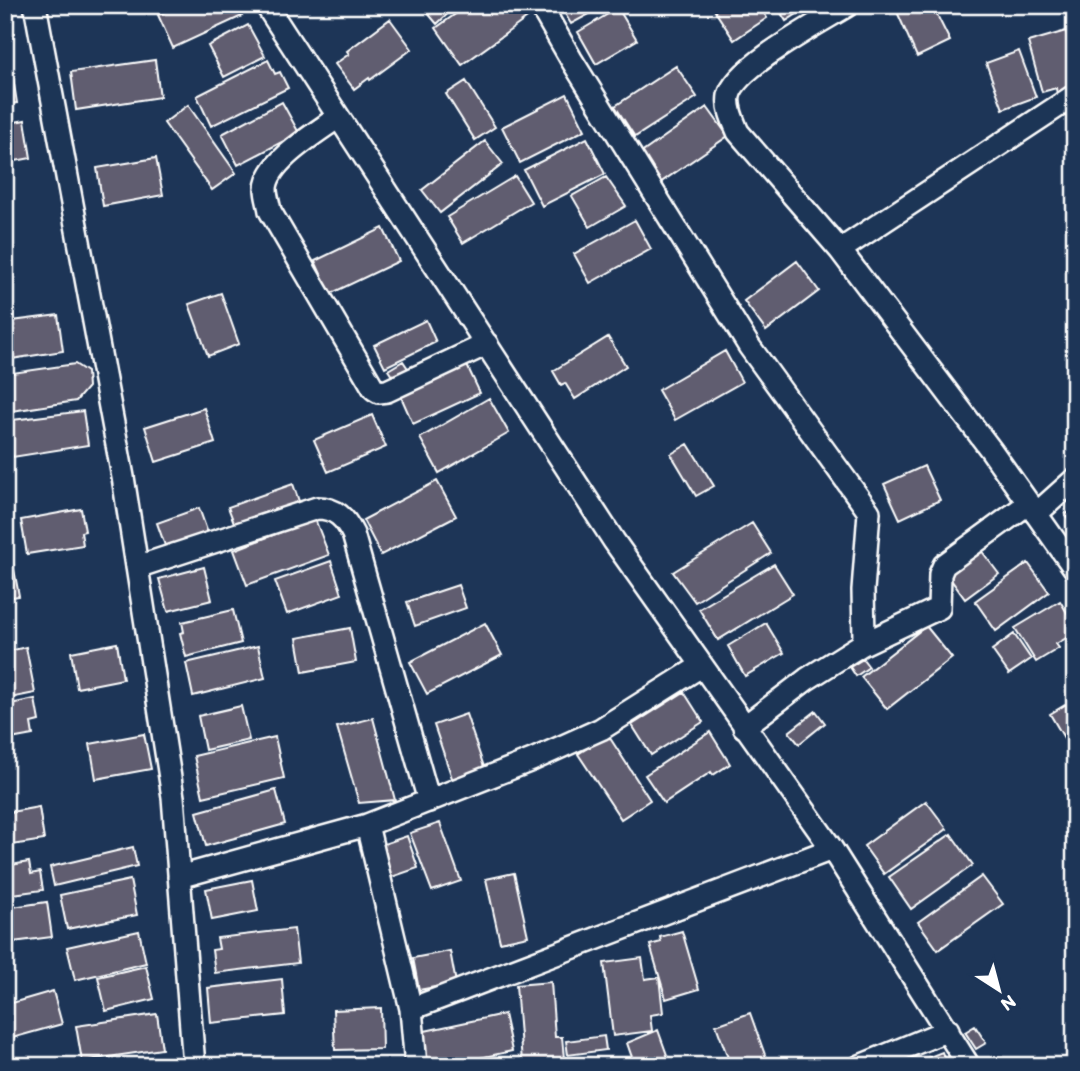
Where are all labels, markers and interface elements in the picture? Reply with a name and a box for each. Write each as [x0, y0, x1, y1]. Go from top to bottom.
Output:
north arrow [964, 956, 1034, 1026]
text: N [997, 990, 1021, 1016]

